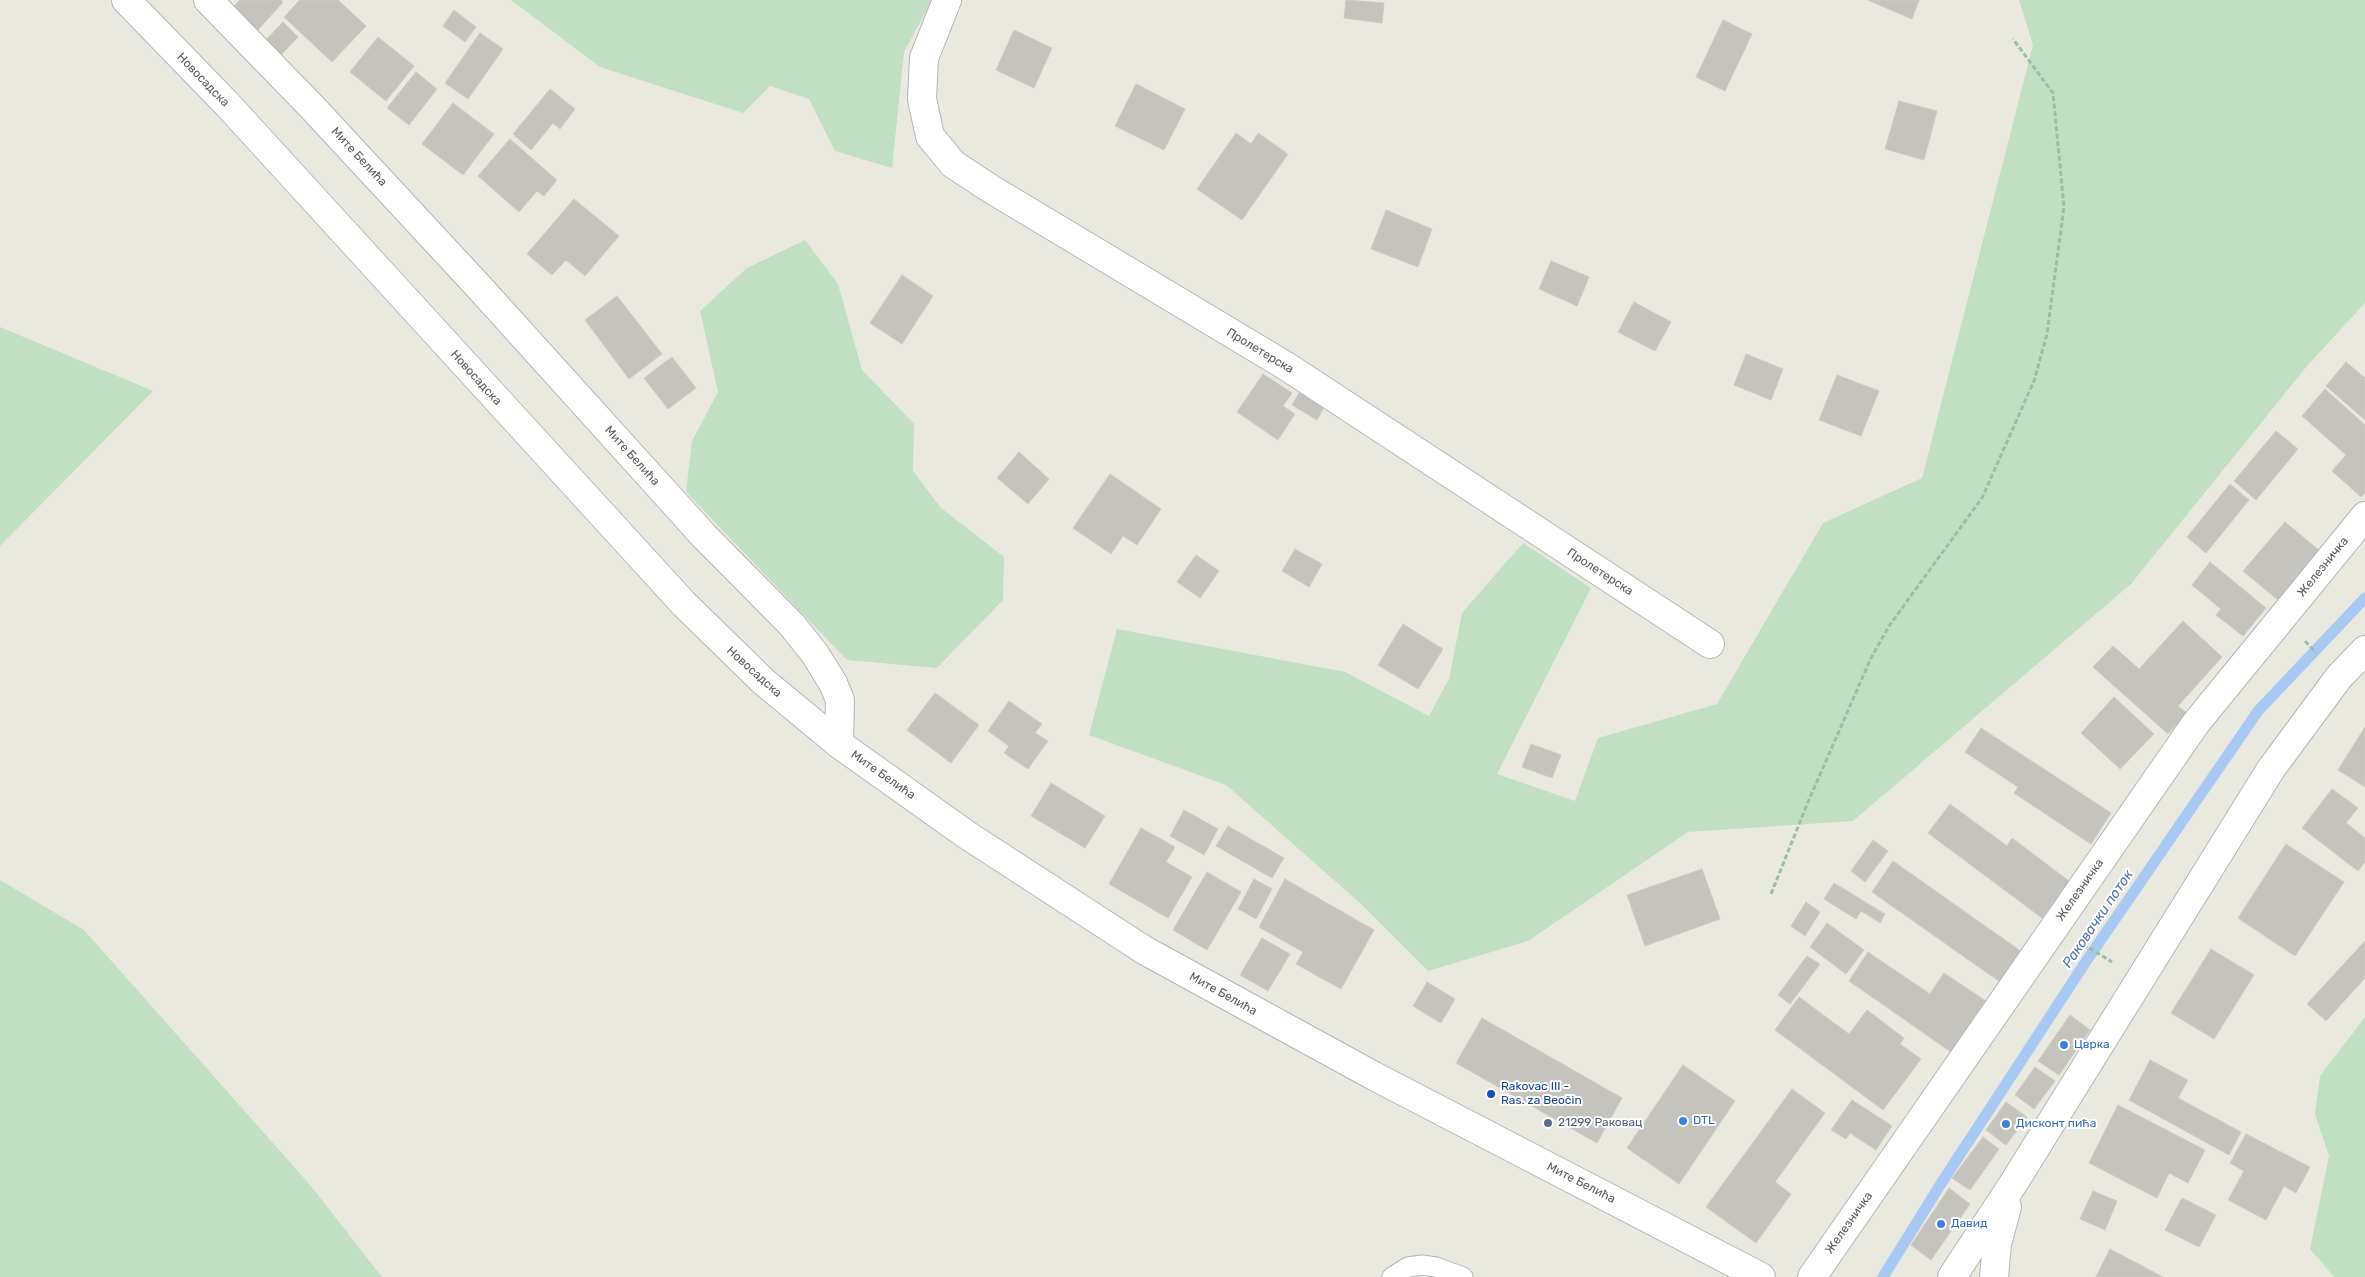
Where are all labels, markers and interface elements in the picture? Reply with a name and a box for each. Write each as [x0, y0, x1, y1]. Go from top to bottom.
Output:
street label: Новосадска [174, 50, 232, 110]
street label: Мите Белића [328, 125, 390, 189]
street label: Пролетерска [1224, 325, 1296, 377]
street label: Новосадска [447, 347, 505, 409]
street label: Мите Белића [601, 423, 663, 489]
street label: Железничка [2295, 534, 2351, 600]
street label: Пролетерска [1564, 545, 1636, 599]
street label: Новосадска [723, 643, 785, 701]
street label: Мите Белића [848, 748, 918, 802]
street label: Железничка [2053, 856, 2107, 924]
water label: Раковачки поток [2059, 867, 2137, 971]
street label: Мите Белића [1187, 969, 1259, 1019]
place label: Цврка [2074, 1038, 2110, 1052]
marker: Цврка [2058, 1039, 2070, 1051]
place label: Rakovac III - Ras. za Beočin [1501, 1080, 1582, 1108]
marker: Rakovac III - Ras. za Beočin [1485, 1088, 1497, 1100]
place label: DTL [1693, 1114, 1715, 1128]
marker: DTL [1677, 1115, 1689, 1127]
place label: 21299 Раковац [1558, 1116, 1643, 1130]
marker: 21299 Раковац [1542, 1117, 1554, 1129]
place label: Дисконт пића [2016, 1117, 2096, 1131]
marker: Дисконт пића [2000, 1118, 2012, 1130]
street label: Мите Белића [1544, 1159, 1618, 1207]
street label: Железничка [1822, 1189, 1876, 1257]
place label: Давид [1951, 1217, 1987, 1231]
marker: Давид [1935, 1218, 1947, 1230]

